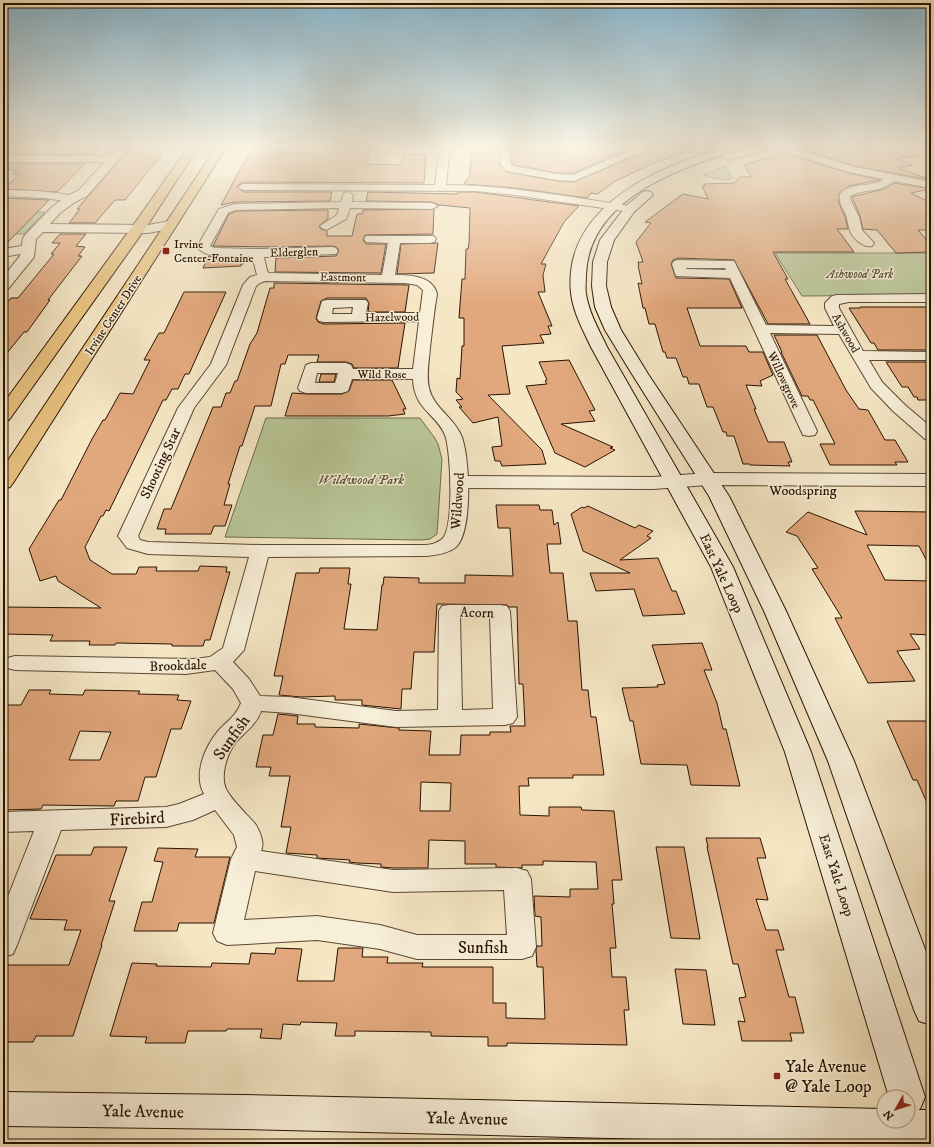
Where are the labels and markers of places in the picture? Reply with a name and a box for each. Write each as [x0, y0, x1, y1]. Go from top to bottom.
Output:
place label: Irvine Center-Fontaine [174, 237, 254, 266]
marker: Irvine Center-Fontaine [161, 246, 171, 256]
place label: Yale Avenue @ Yale Loop [785, 1056, 871, 1098]
marker: Yale Avenue @ Yale Loop [772, 1071, 782, 1081]

